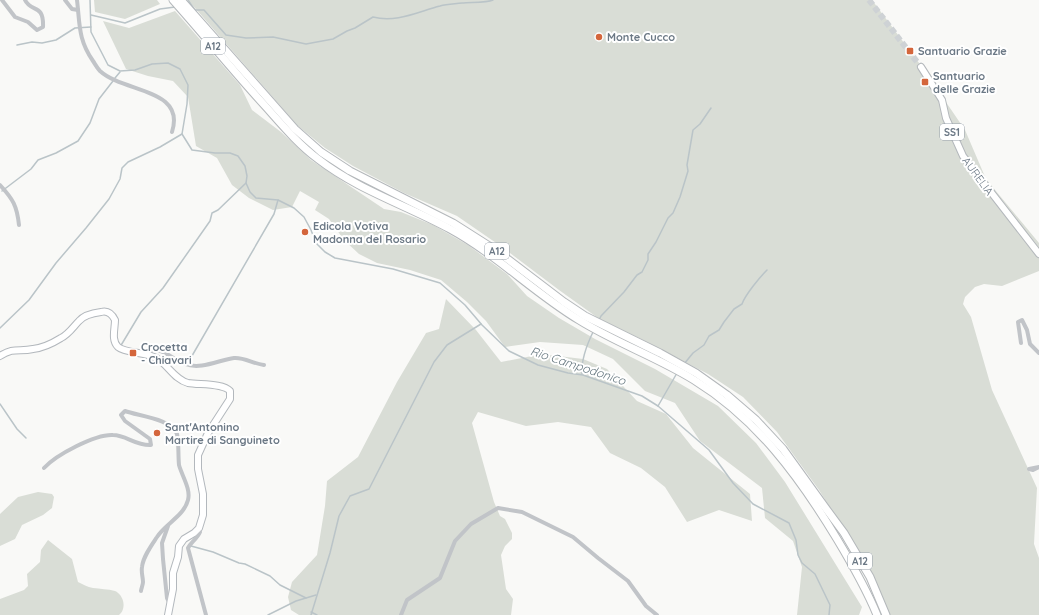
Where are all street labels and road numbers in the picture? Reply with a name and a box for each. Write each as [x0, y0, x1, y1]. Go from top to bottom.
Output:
road number: A12 [201, 38, 225, 54]
road number: SS1 [940, 124, 964, 140]
street label: AURELIA [959, 154, 997, 198]
road number: A12 [485, 243, 509, 259]
road number: A12 [848, 553, 872, 569]

